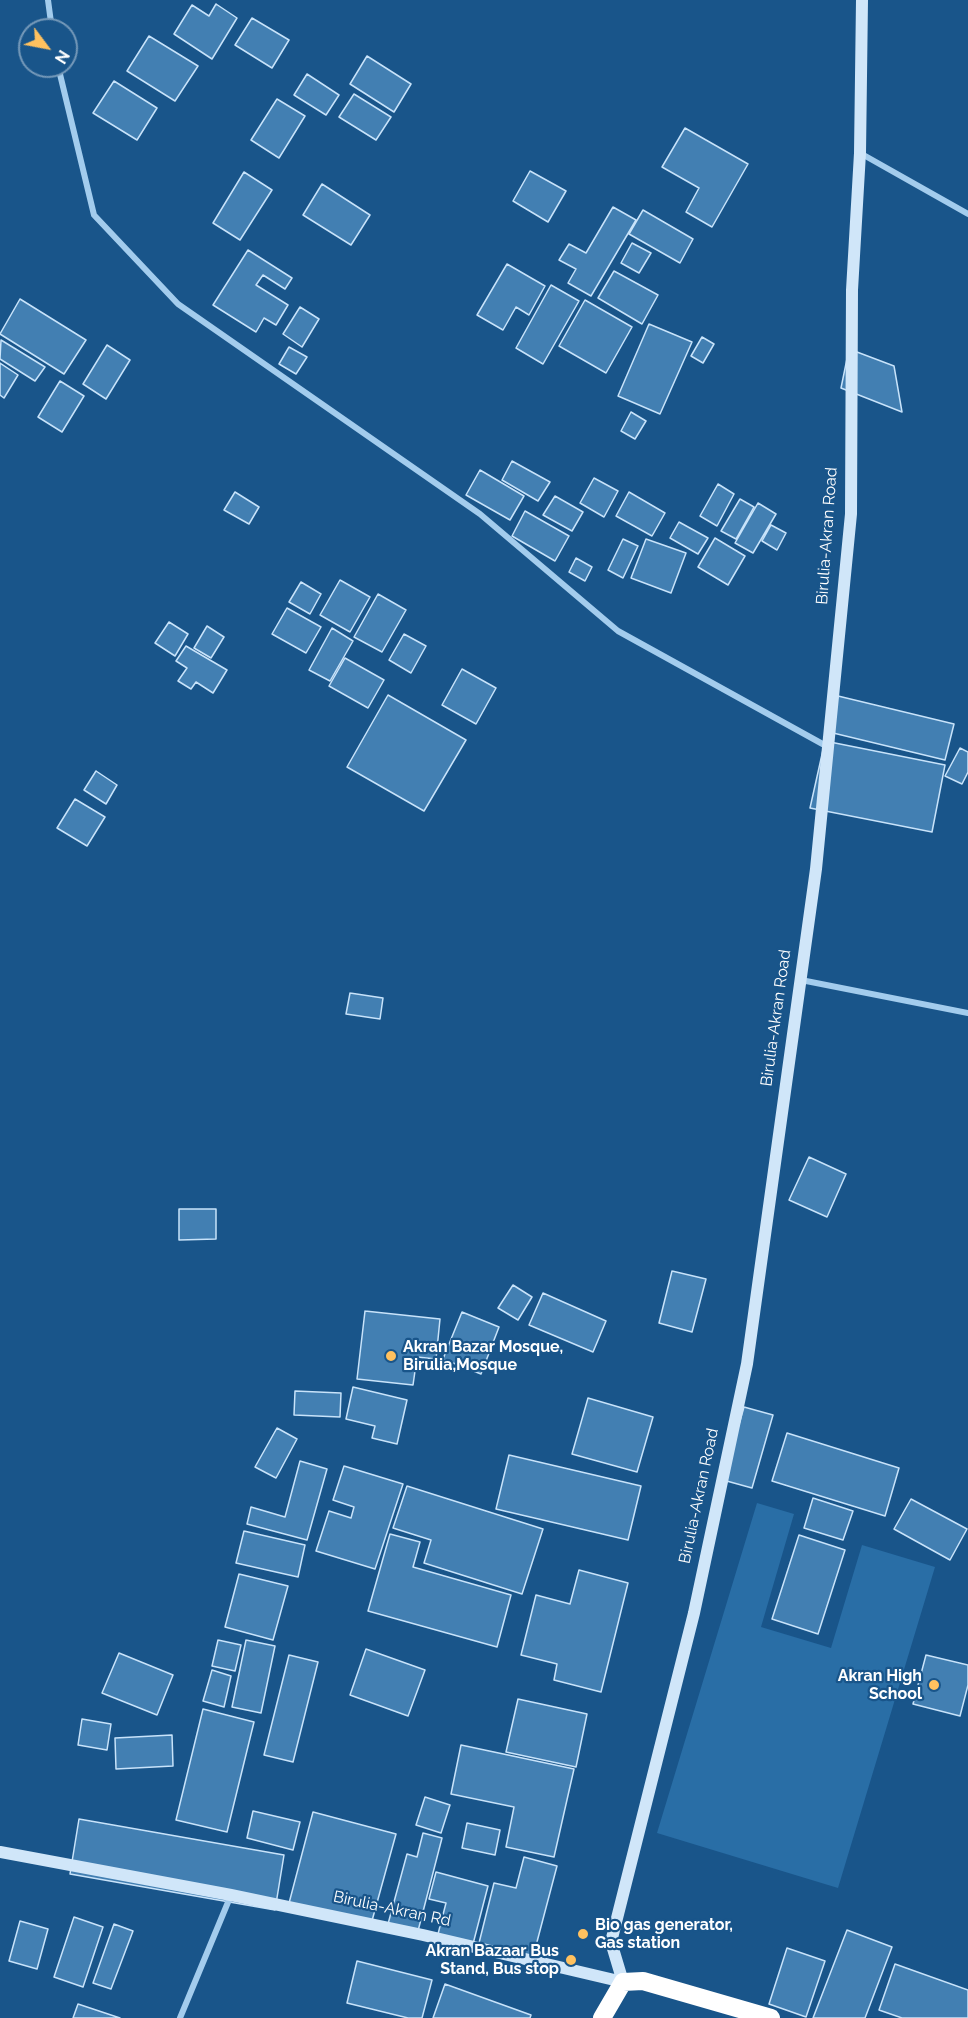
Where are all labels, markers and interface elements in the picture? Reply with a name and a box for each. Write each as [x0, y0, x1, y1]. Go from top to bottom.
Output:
north arrow [18, 18, 78, 78]
text: N [51, 47, 73, 67]
street label: Birulia-Akran Road [813, 467, 841, 605]
street label: Birulia-Akran Road [757, 948, 795, 1088]
place label: Akran Bazar Mosque, Birulia,Mosque [403, 1337, 563, 1375]
marker: Akran Bazar Mosque, Birulia,Mosque [384, 1349, 398, 1363]
street label: Birulia-Akran Road [675, 1427, 723, 1565]
place label: Akran High School [838, 1666, 922, 1704]
marker: Akran High School [927, 1678, 941, 1692]
street label: Birulia-Akran Rd [331, 1887, 453, 1931]
place label: Bio gas generator, Gas station [595, 1915, 733, 1953]
marker: Bio gas generator, Gas station [576, 1927, 590, 1941]
place label: Akran Bazaar Bus Stand, Bus stop [425, 1941, 559, 1979]
marker: Akran Bazaar Bus Stand, Bus stop [564, 1953, 578, 1967]

